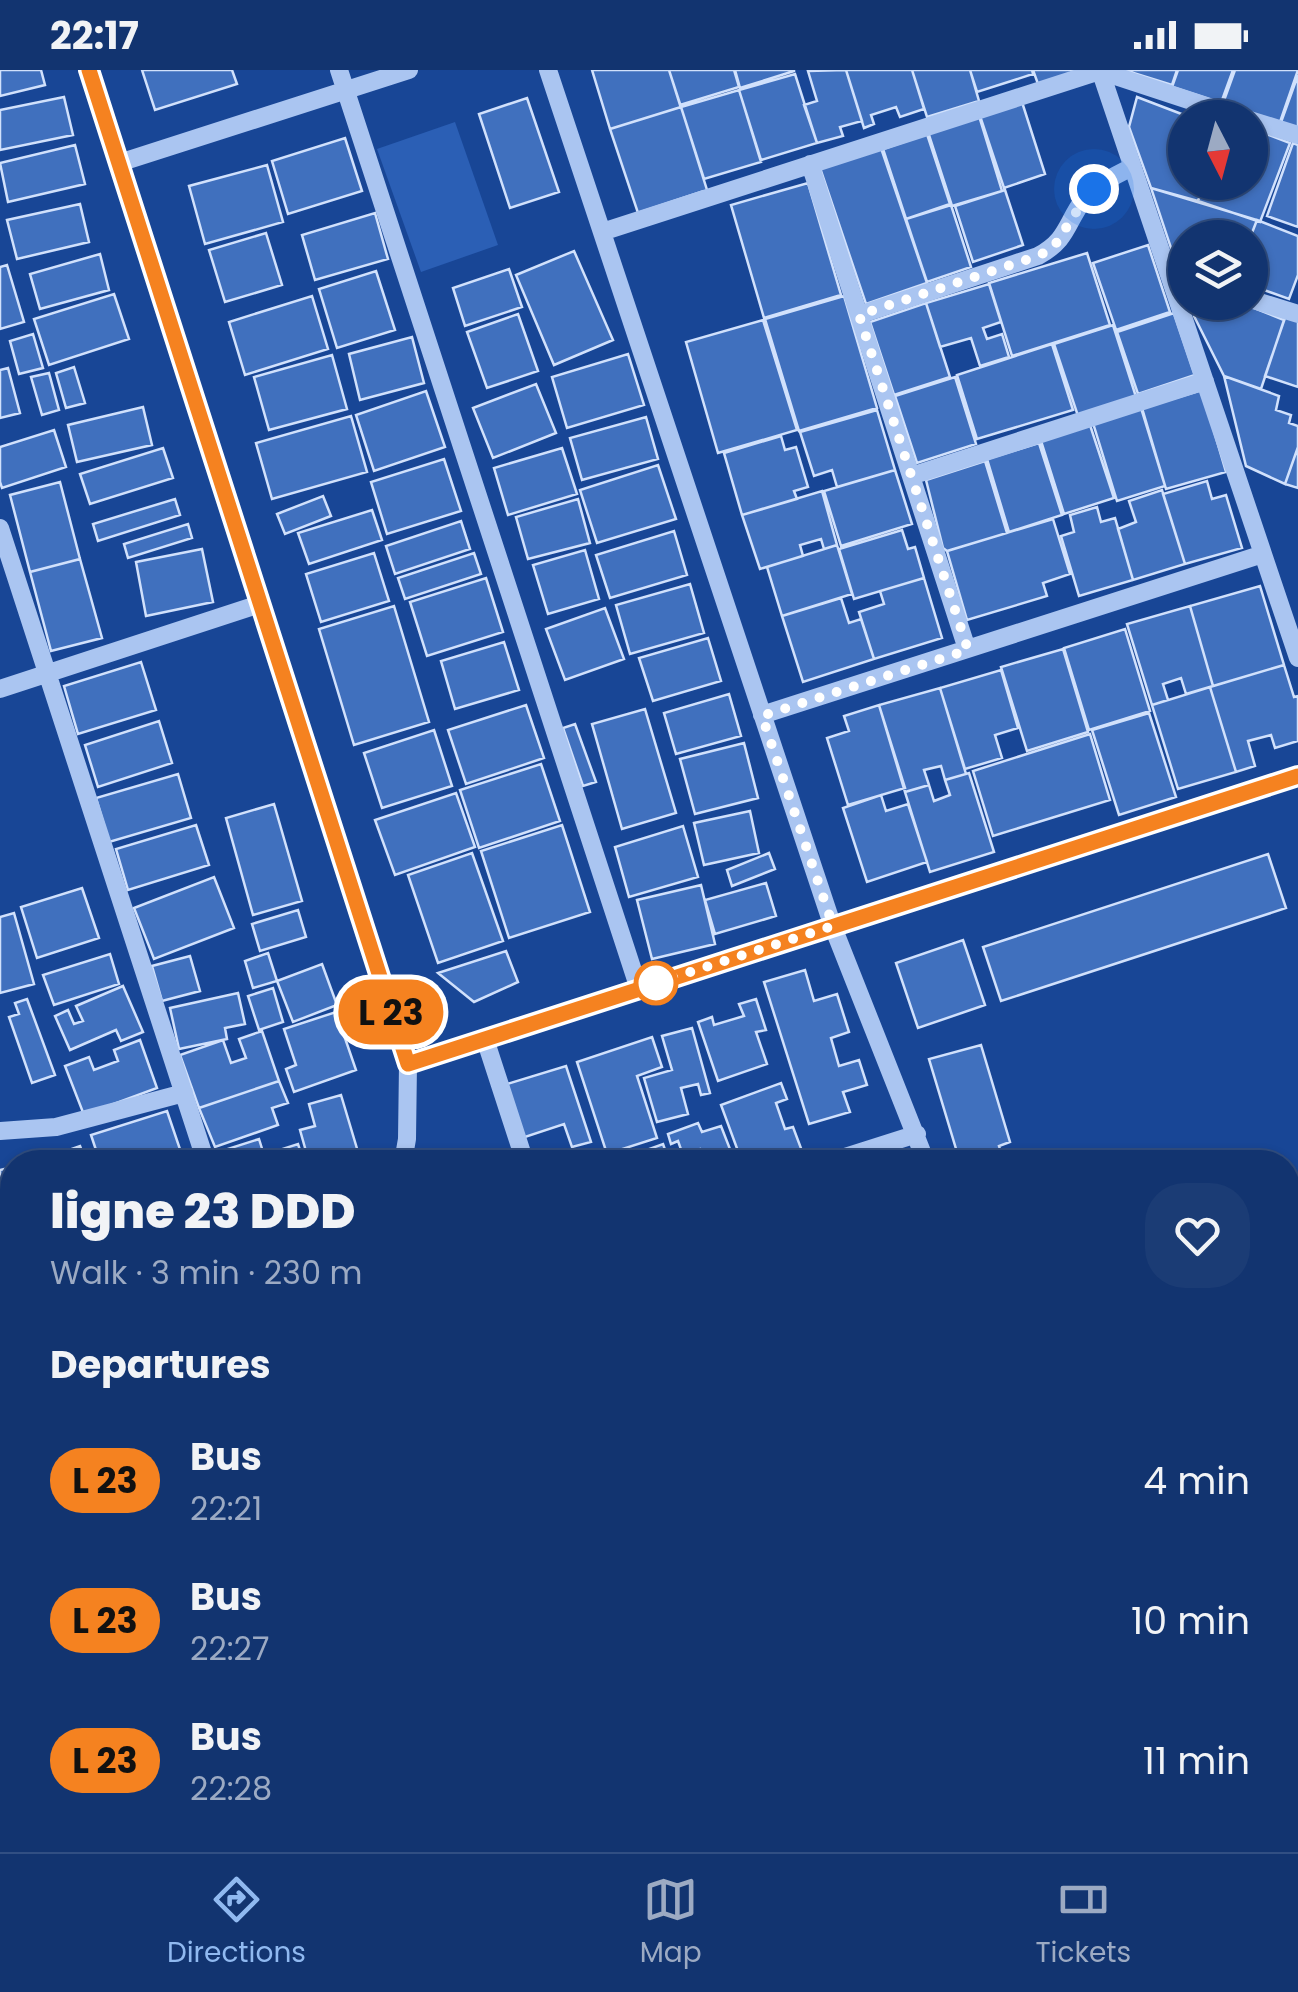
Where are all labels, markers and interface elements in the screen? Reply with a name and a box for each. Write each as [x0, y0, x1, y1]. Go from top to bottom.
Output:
text: 22:17 [50, 9, 139, 62]
north arrow [1168, 100, 1268, 200]
map controls [1168, 100, 1268, 320]
your location [1069, 164, 1119, 214]
button: layers [1168, 220, 1268, 320]
unlabelled marker [635, 962, 677, 1004]
line badge: L 23 [321, 980, 461, 1044]
text: L 23 [358, 988, 424, 1037]
text: ligne 23 DDD [50, 1178, 355, 1245]
button: heart [1145, 1183, 1250, 1288]
text: Walk · 3 min · 230 m [50, 1250, 363, 1295]
text: Departures [50, 1338, 271, 1391]
text: Bus [190, 1430, 262, 1483]
text: 4 min [1143, 1454, 1250, 1507]
text: L 23 [72, 1456, 138, 1505]
text: 22:21 [190, 1486, 262, 1531]
text: Bus [190, 1570, 262, 1623]
text: 10 min [1131, 1594, 1250, 1647]
text: L 23 [72, 1596, 138, 1645]
text: 22:27 [190, 1626, 270, 1671]
text: Bus [190, 1710, 262, 1763]
text: 11 min [1143, 1734, 1250, 1787]
text: L 23 [72, 1736, 138, 1785]
text: 22:28 [190, 1766, 272, 1811]
tab: Directions [167, 1872, 306, 1974]
tab: Map [640, 1872, 702, 1974]
tab: Tickets [1035, 1872, 1131, 1974]

